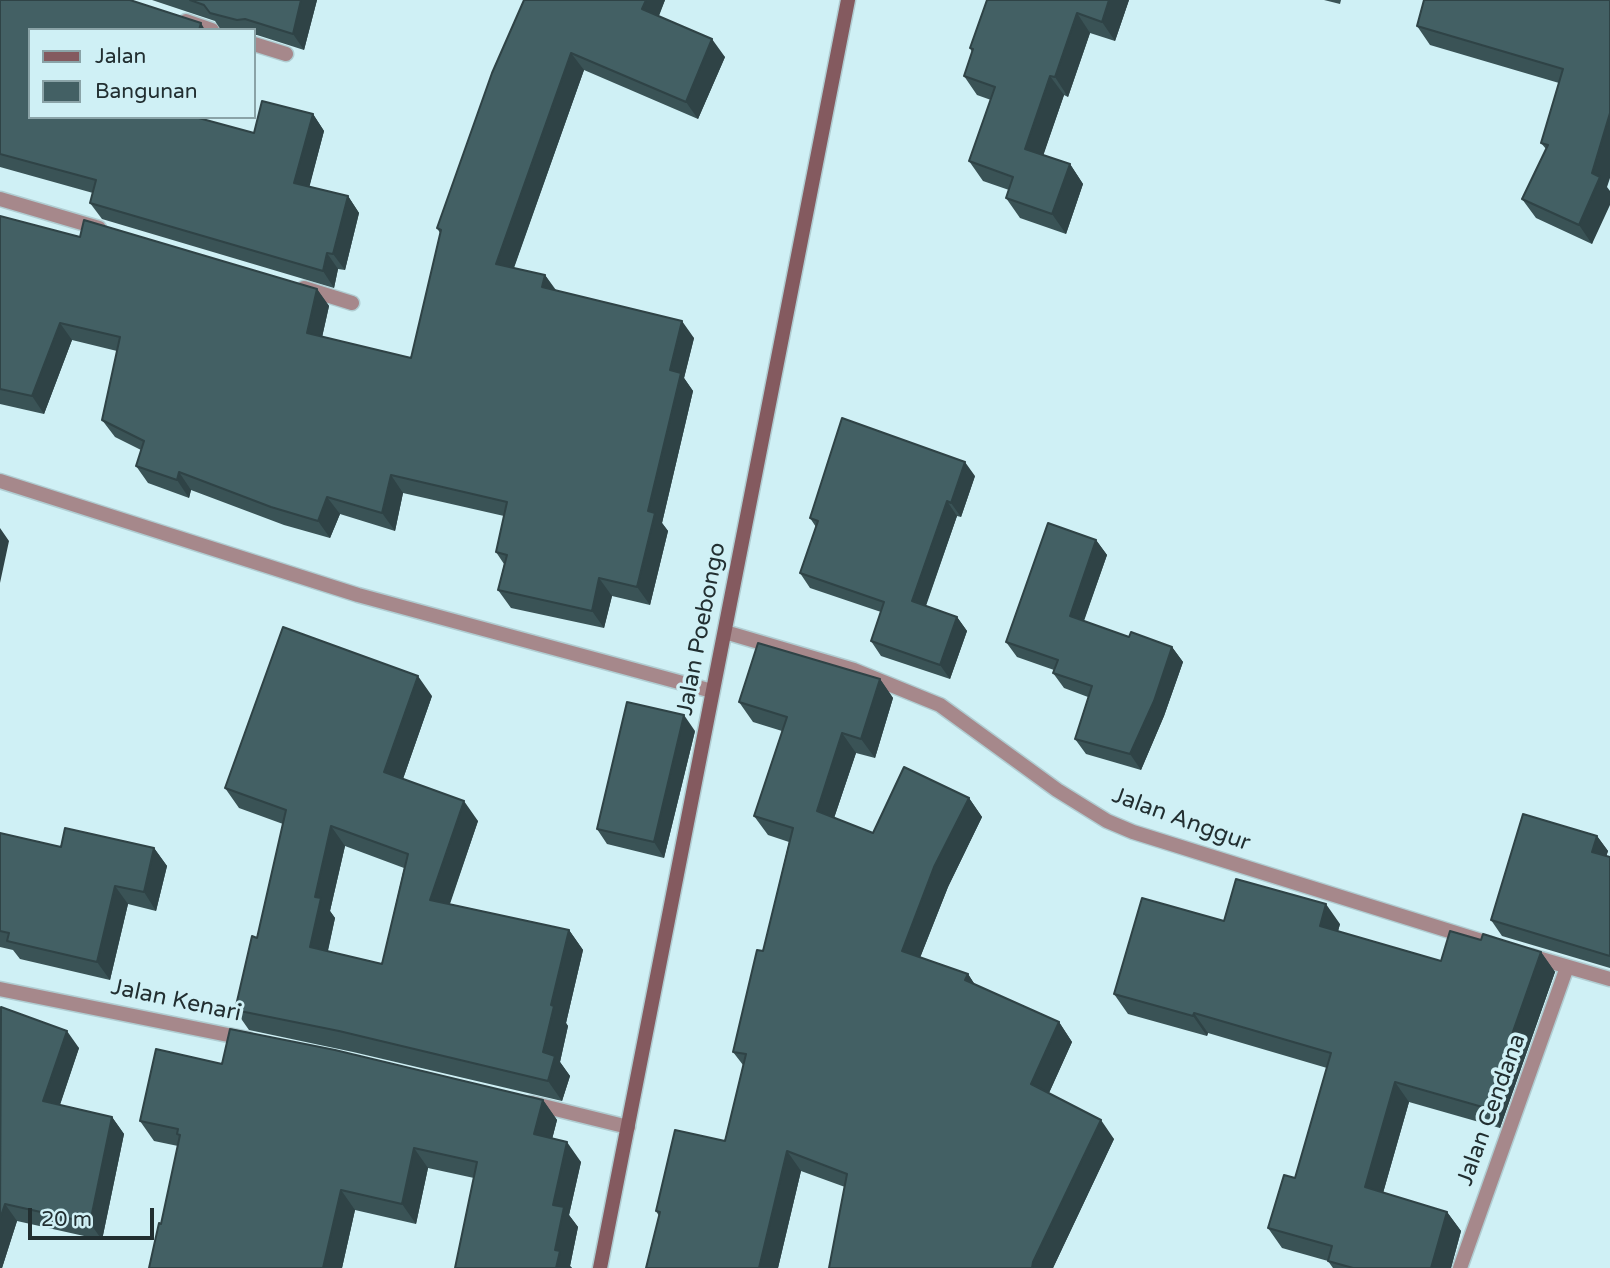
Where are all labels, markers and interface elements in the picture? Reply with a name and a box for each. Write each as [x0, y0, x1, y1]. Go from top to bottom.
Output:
legend [28, 28, 256, 119]
text: Jalan [95, 44, 146, 69]
text: Bangunan [95, 79, 198, 104]
street label: Jalan Poebongo [672, 540, 732, 718]
street label: Jalan Anggur [1108, 782, 1254, 858]
street label: Jalan Kenari [108, 974, 244, 1028]
street label: Jalan Cendana [1452, 1030, 1532, 1190]
scale bar [32, 1194, 158, 1238]
text: 20 m [41, 1207, 92, 1232]

